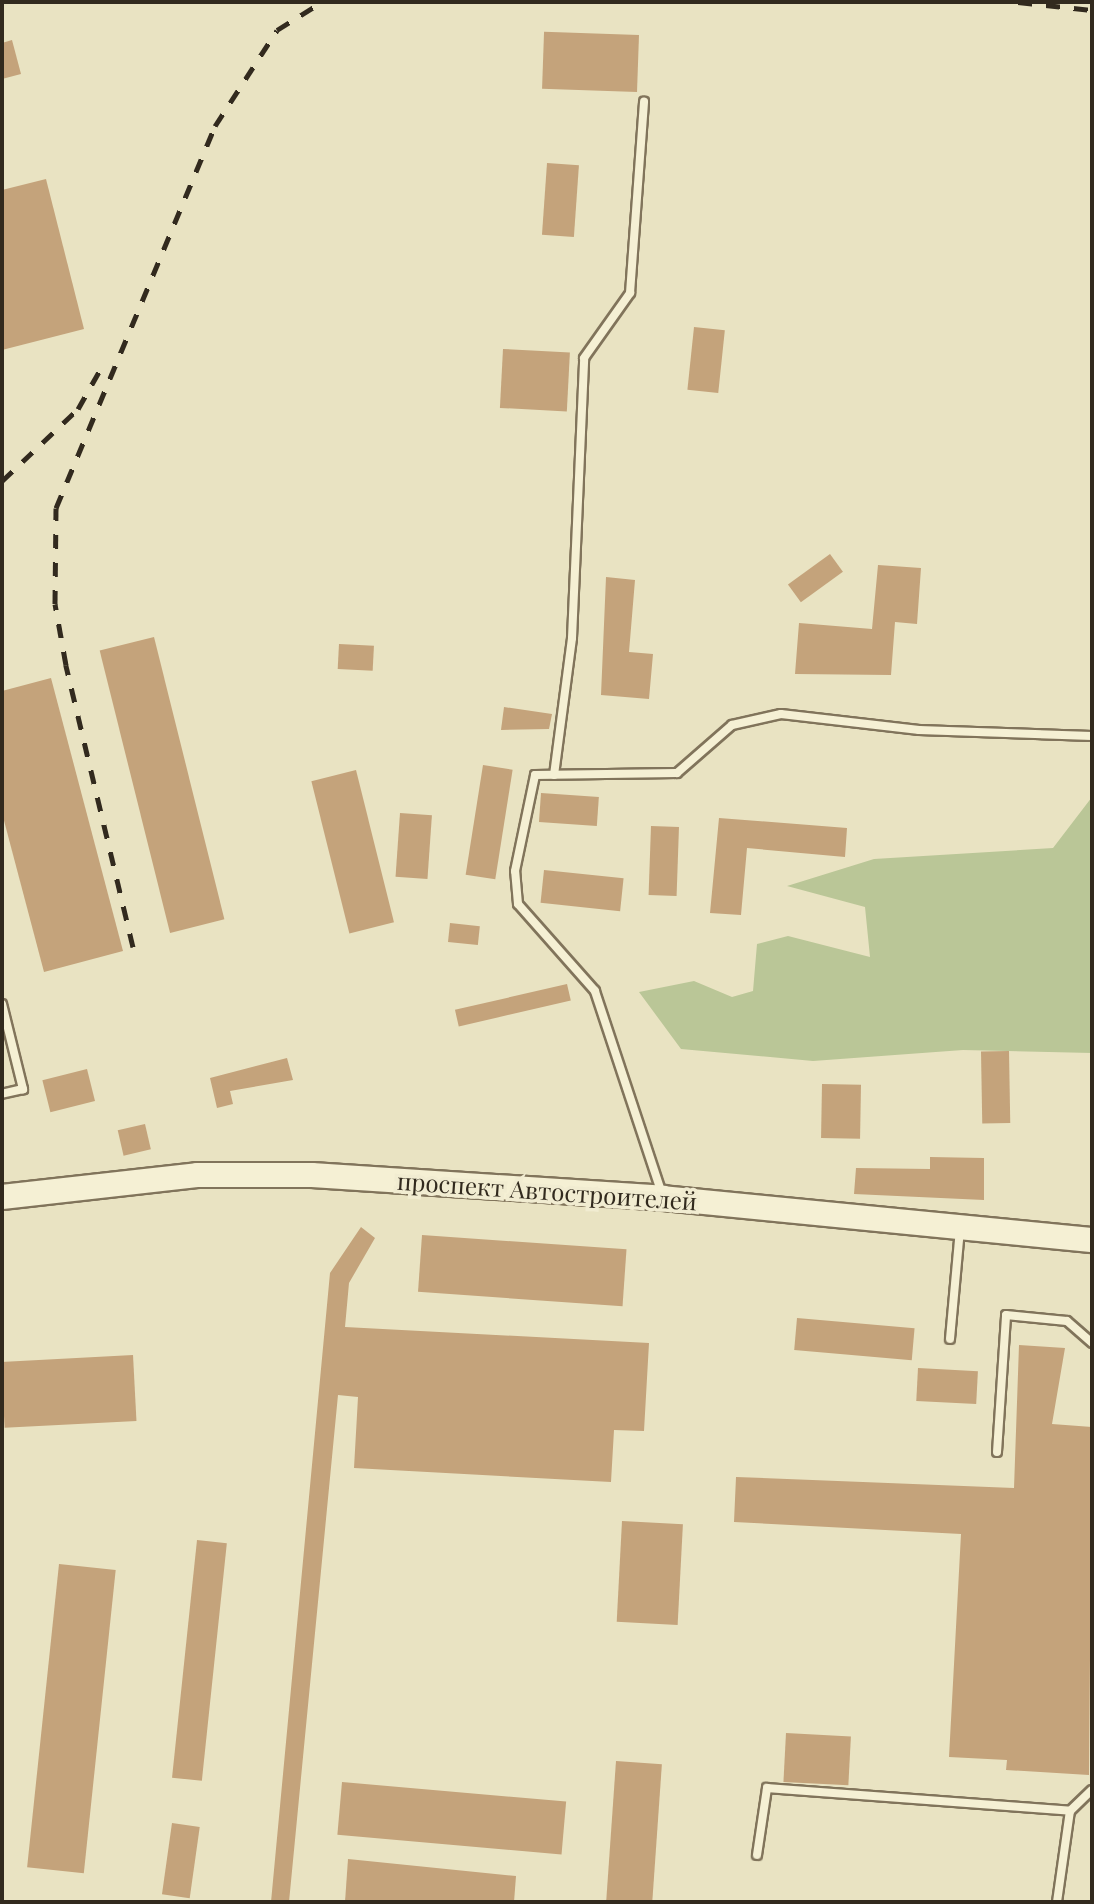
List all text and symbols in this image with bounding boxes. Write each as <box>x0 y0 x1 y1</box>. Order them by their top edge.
street label: проспект Автостроителей <box>396 1166 698 1216</box>

